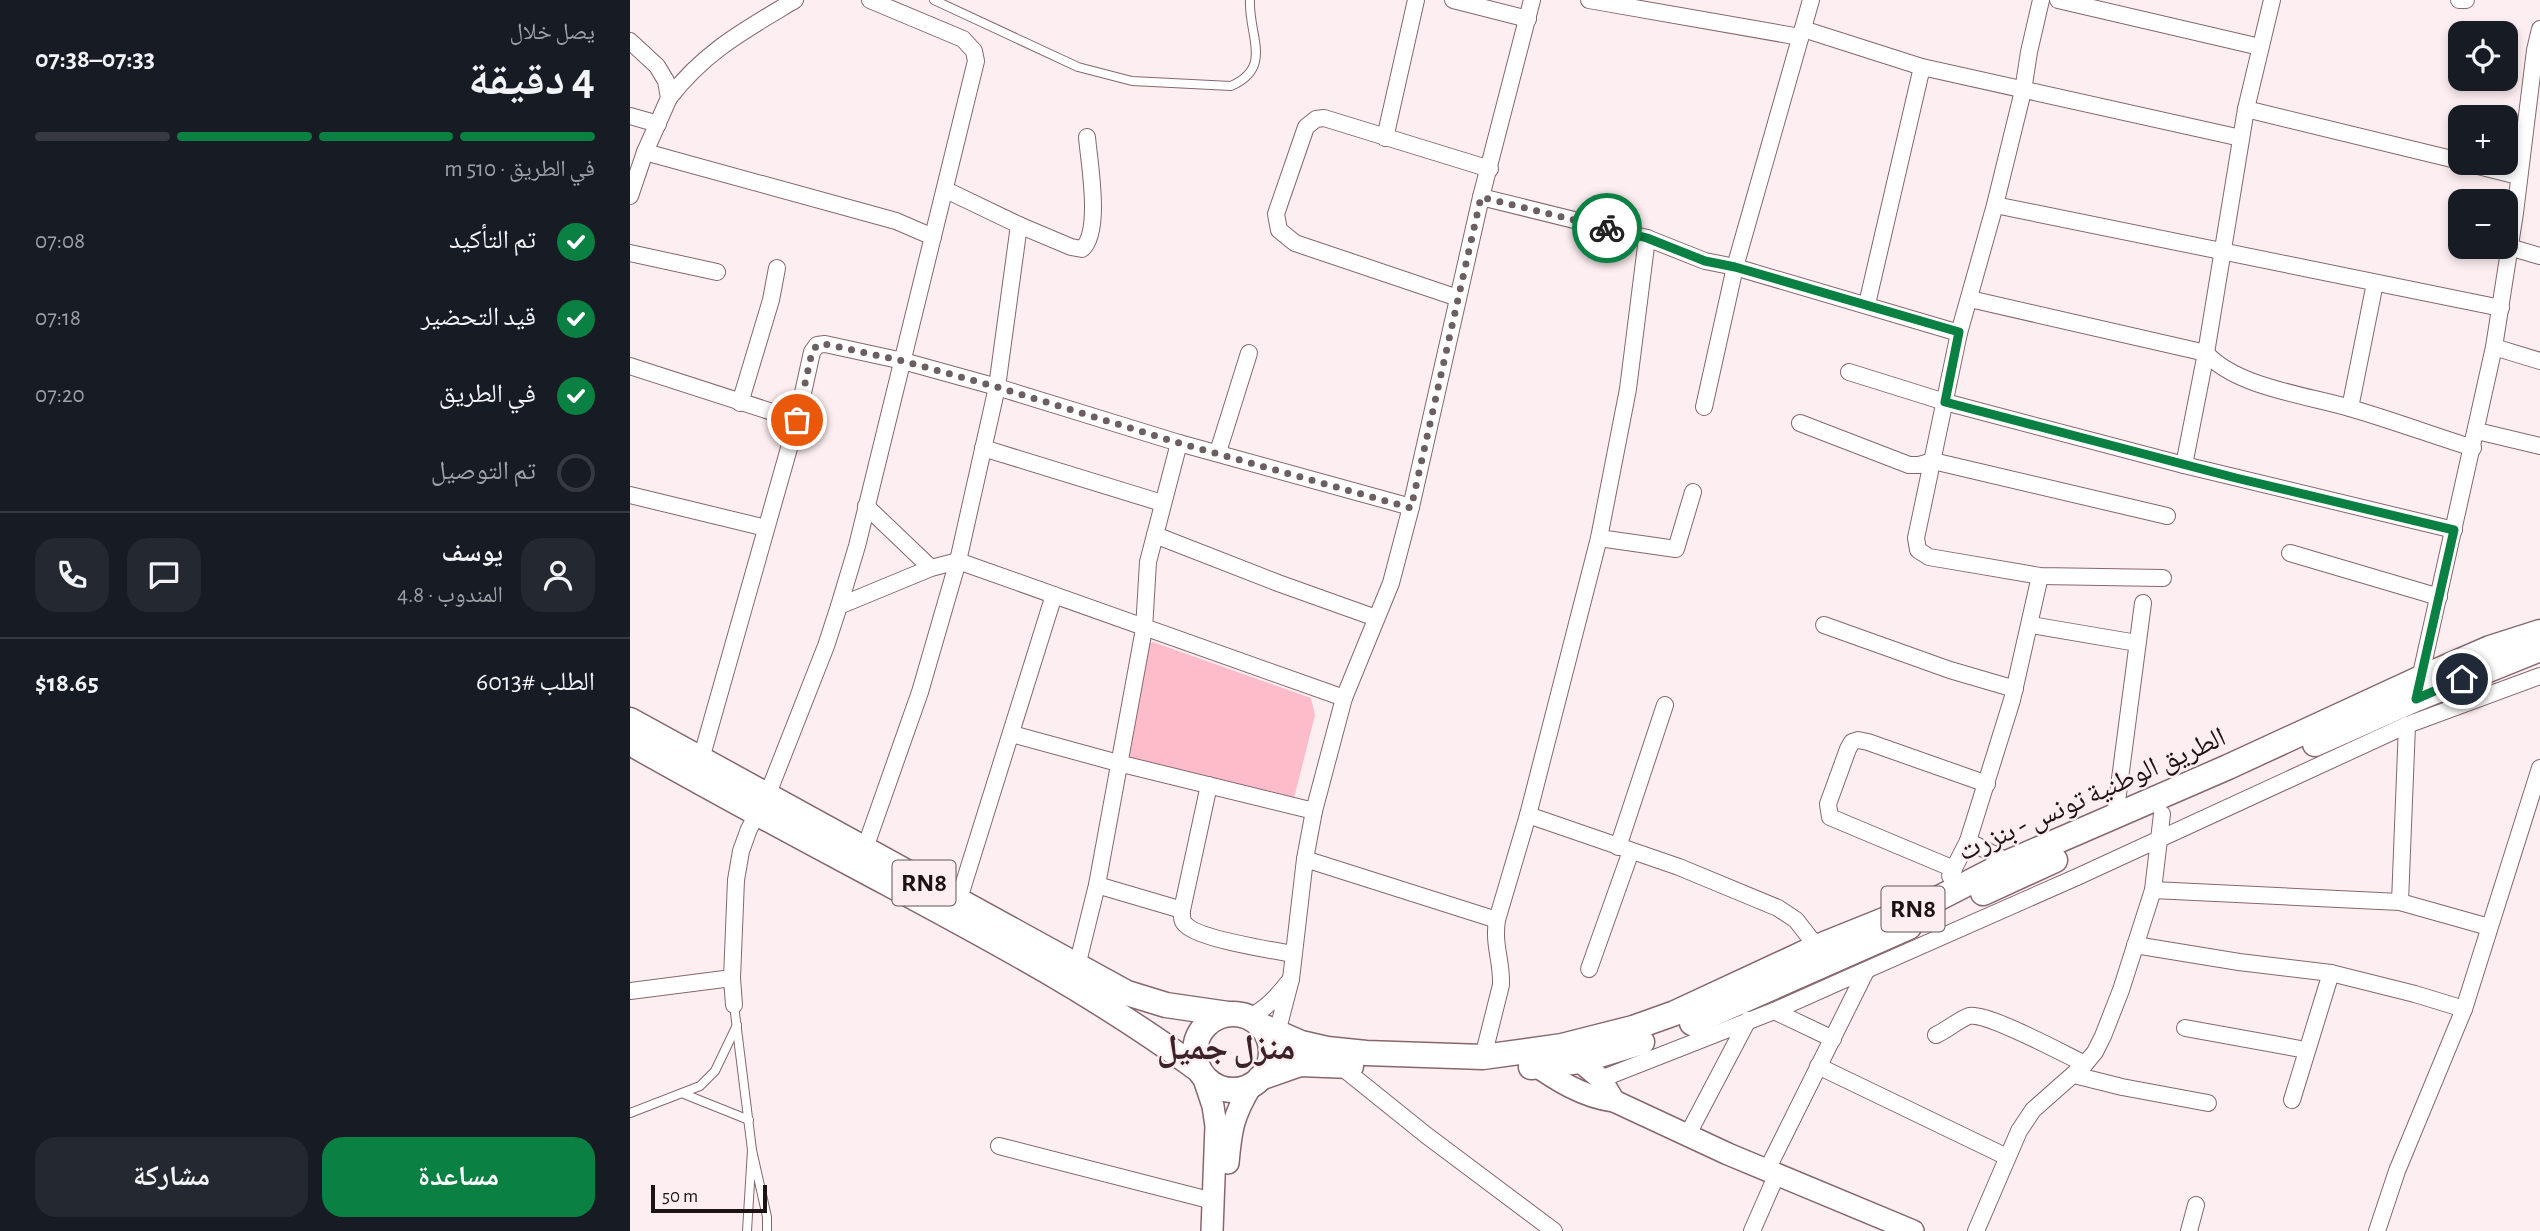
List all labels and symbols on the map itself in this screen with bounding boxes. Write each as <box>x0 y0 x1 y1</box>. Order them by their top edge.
courier <box>1572 193 1642 263</box>
pin <box>767 390 827 450</box>
pin <box>2432 649 2492 709</box>
street label: الطريق الوطنية تونس - بنزرت <box>1954 723 2231 869</box>
road number: RN8 <box>892 860 956 906</box>
road number: RN8 <box>1882 887 1944 932</box>
district label: منزل جميل <box>1157 1031 1295 1069</box>
scale bar <box>651 1182 766 1214</box>

